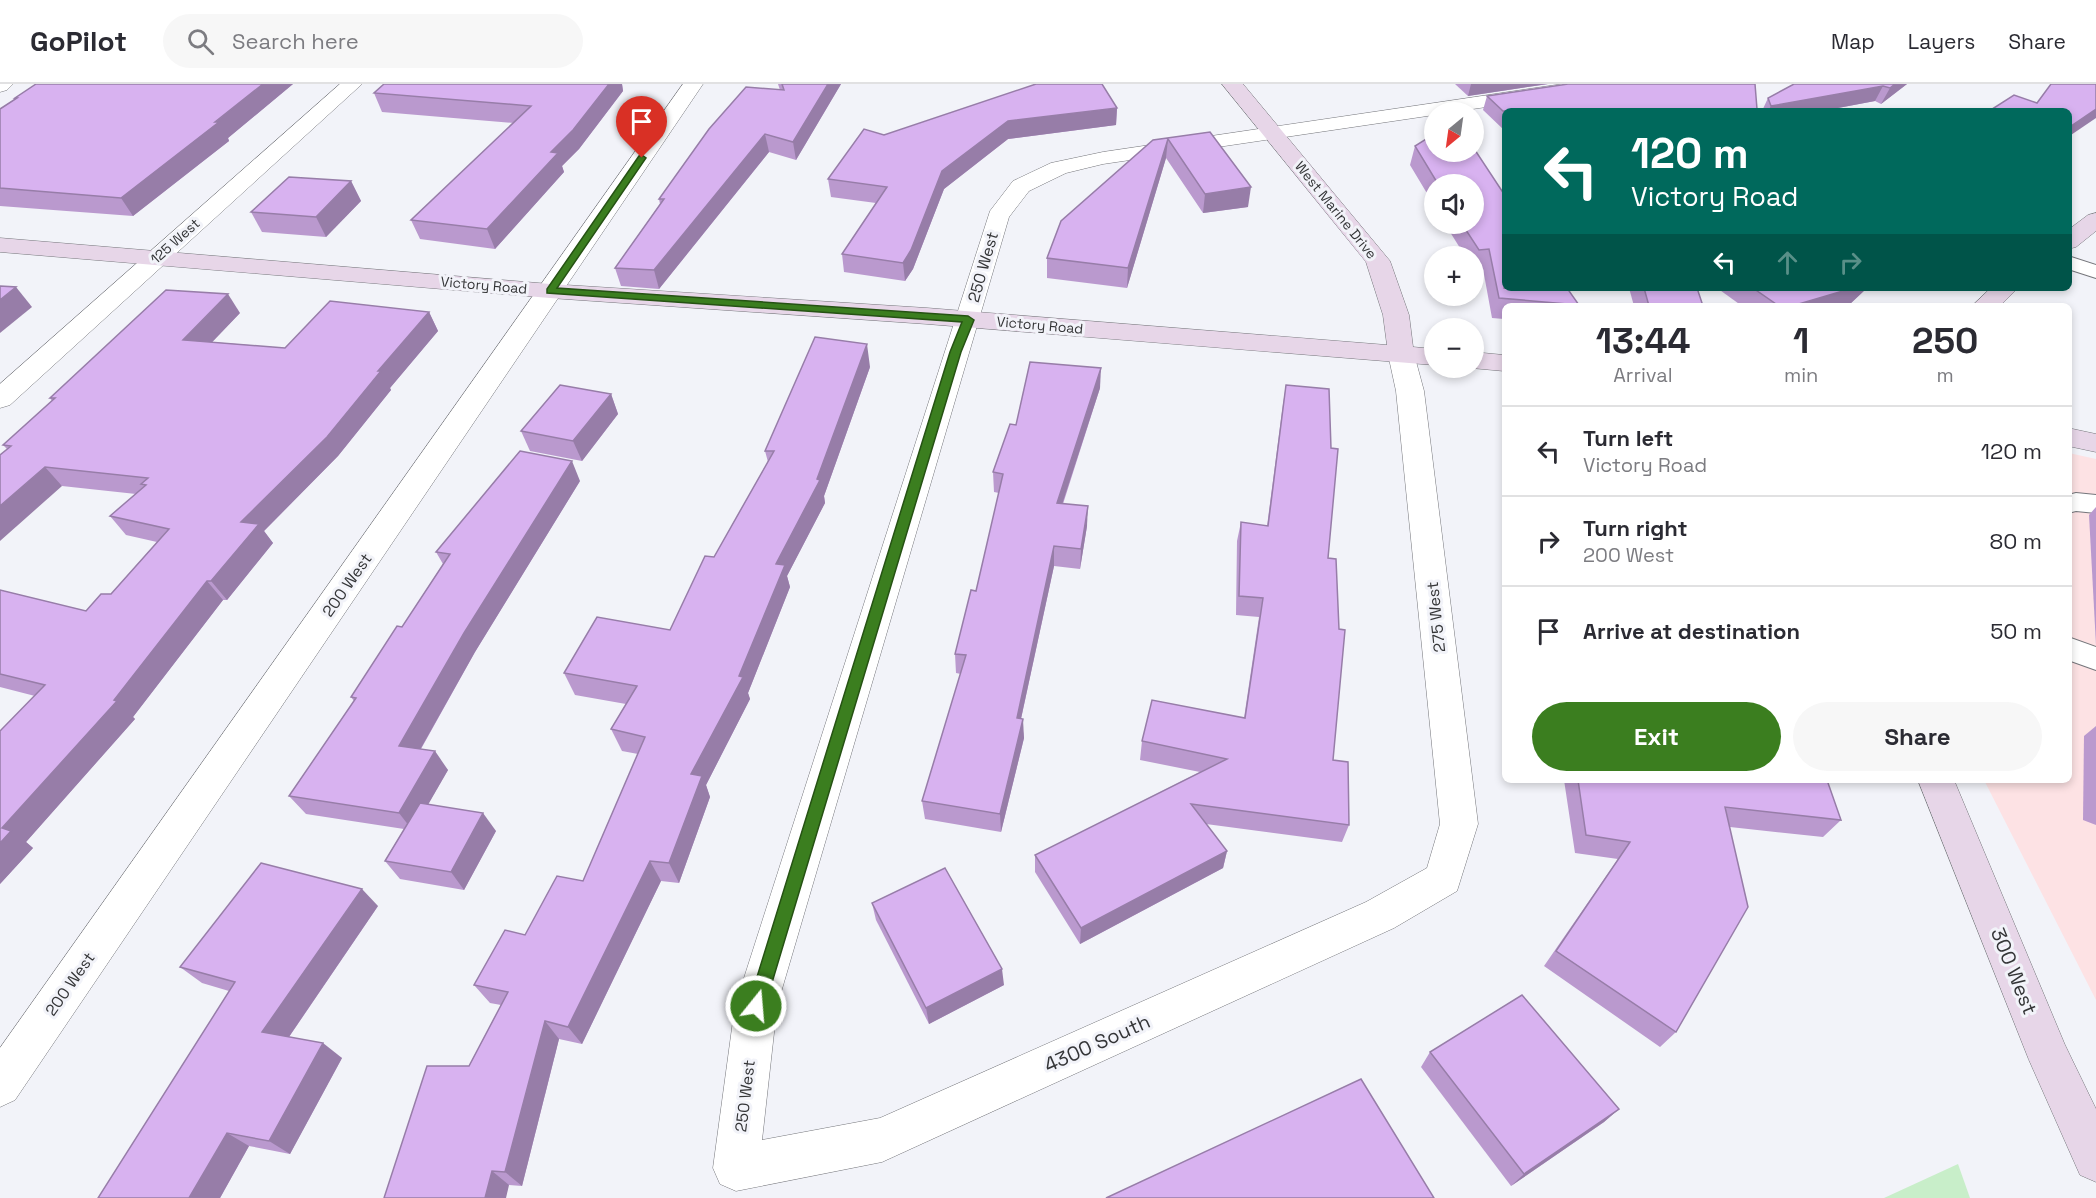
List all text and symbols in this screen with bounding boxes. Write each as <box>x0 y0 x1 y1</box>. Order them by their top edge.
search box <box>163 14 583 68</box>
text: GoPilot <box>30 23 127 59</box>
icon: search <box>184 25 217 58</box>
text: Search here <box>232 27 359 55</box>
text: Map <box>1831 28 1875 55</box>
text: Layers <box>1908 28 1975 55</box>
text: Share <box>2008 28 2066 55</box>
pin <box>616 96 667 158</box>
north arrow <box>1424 102 1484 162</box>
map controls <box>1424 102 1484 378</box>
icon: arrive <box>625 105 658 138</box>
text: 120 m <box>1631 127 1749 180</box>
icon: left <box>1532 132 1610 210</box>
street label: West Marine Drive <box>1291 158 1381 262</box>
button: sound <box>1424 174 1484 234</box>
text: Victory Road <box>1631 179 1798 214</box>
street label: 125 West <box>147 214 203 268</box>
street label: 250 West <box>963 229 1003 305</box>
button: + <box>1424 246 1484 306</box>
icon: left <box>1708 246 1741 279</box>
icon: ahead <box>1771 246 1804 279</box>
icon: right <box>1834 246 1867 279</box>
street label: Victory Road <box>440 272 528 298</box>
street label: Victory Road <box>996 312 1084 338</box>
button: − <box>1424 318 1484 378</box>
text: 13:44 <box>1596 318 1690 364</box>
text: 1 <box>1793 318 1809 364</box>
text: 250 <box>1912 318 1978 364</box>
text: Arrival <box>1613 362 1673 388</box>
text: min <box>1784 362 1818 388</box>
text: m <box>1937 362 1954 388</box>
text: Turn left <box>1583 424 1673 452</box>
icon: left <box>1532 435 1565 468</box>
text: 120 m <box>1981 437 2042 465</box>
text: Victory Road <box>1583 452 1707 478</box>
text: Turn right <box>1583 514 1688 542</box>
icon: right <box>1532 525 1565 558</box>
text: 80 m <box>1990 527 2042 555</box>
text: 200 West <box>1583 542 1674 568</box>
street label: 200 West <box>317 549 377 621</box>
street label: 275 West <box>1422 581 1450 653</box>
icon: arrive <box>1532 615 1565 648</box>
text: Arrive at destination <box>1583 617 1800 645</box>
text: 50 m <box>1990 617 2042 645</box>
button: Exit <box>1532 702 1781 771</box>
button: Share <box>1793 702 2042 771</box>
street label: 300 West <box>1985 924 2043 1018</box>
street label: 200 West <box>40 948 100 1020</box>
position arrow <box>724 974 788 1038</box>
street label: 4300 South <box>1040 1008 1154 1078</box>
street label: 250 West <box>730 1059 760 1133</box>

